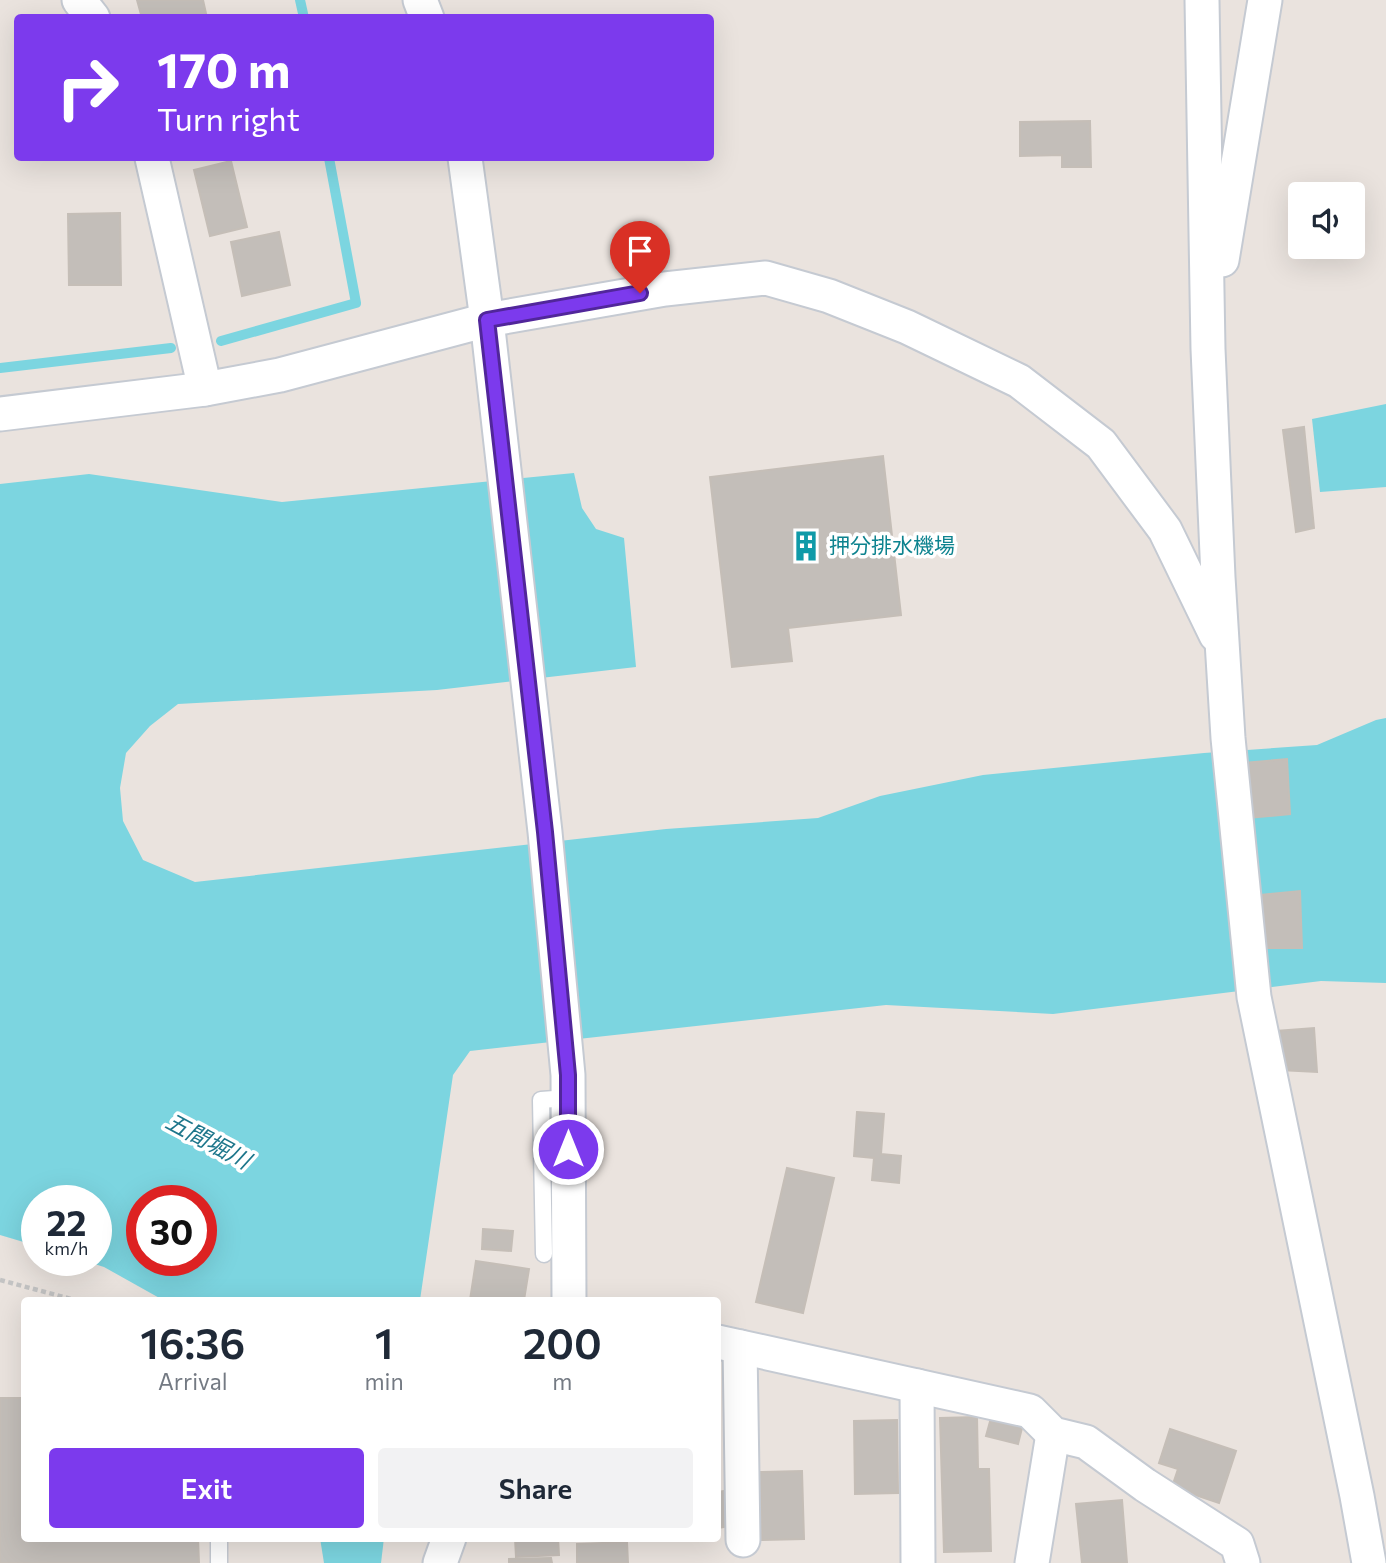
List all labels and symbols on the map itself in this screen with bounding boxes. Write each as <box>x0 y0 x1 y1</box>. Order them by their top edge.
pin <box>610 221 670 293</box>
building icon: 押分排水機場 <box>789 529 823 563</box>
place label: 押分排水機場 <box>829 532 955 557</box>
water label: 五間堀川 <box>161 1106 258 1175</box>
position arrow <box>531 1112 605 1186</box>
speed limit sign: 30 <box>126 1185 217 1276</box>

